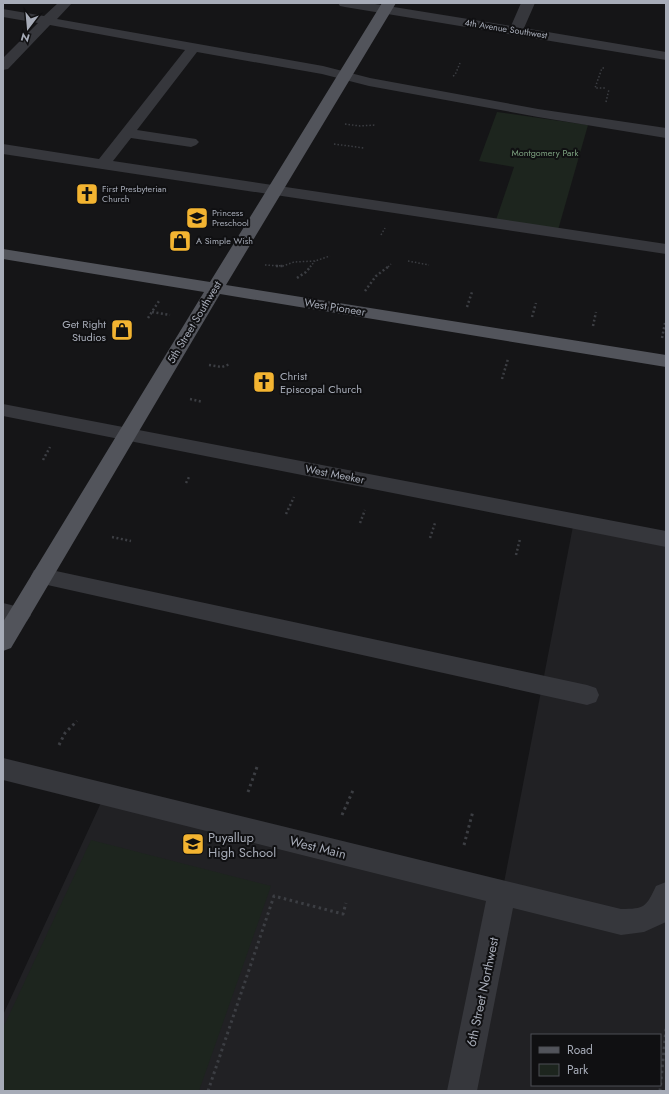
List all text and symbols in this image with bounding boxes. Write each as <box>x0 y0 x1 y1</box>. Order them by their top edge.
north arrow <box>8 8 48 48</box>
street label: 4th Avenue Southwest <box>464 16 549 42</box>
text: N <box>19 29 32 47</box>
park label: Montgomery Park <box>512 146 578 159</box>
church icon: First Presbyterian Church <box>74 181 100 207</box>
place label: First Presbyterian Church <box>102 182 167 205</box>
school or university icon: Princess Preschool <box>184 205 210 231</box>
place label: Princess Preschool <box>212 206 249 229</box>
shop icon: A Simple Wish <box>167 228 193 254</box>
place label: A Simple Wish <box>196 234 253 247</box>
street label: 5th Street Southwest <box>163 277 225 366</box>
street label: West Pioneer <box>303 294 367 320</box>
place label: Get Right Studios <box>62 316 107 345</box>
shop icon: Get Right Studios <box>109 317 135 343</box>
place label: Christ Episcopal Church <box>280 368 362 397</box>
church icon: Christ Episcopal Church <box>251 369 277 395</box>
street label: West Meeker <box>304 460 366 488</box>
place label: Puyallup High School <box>208 828 276 862</box>
school or university icon: Puyallup High School <box>180 831 206 857</box>
street label: West Main <box>288 831 348 864</box>
street label: 6th Street Northwest <box>462 935 504 1049</box>
legend <box>531 1034 661 1086</box>
text: Road <box>567 1041 593 1059</box>
text: Park <box>567 1061 589 1079</box>

